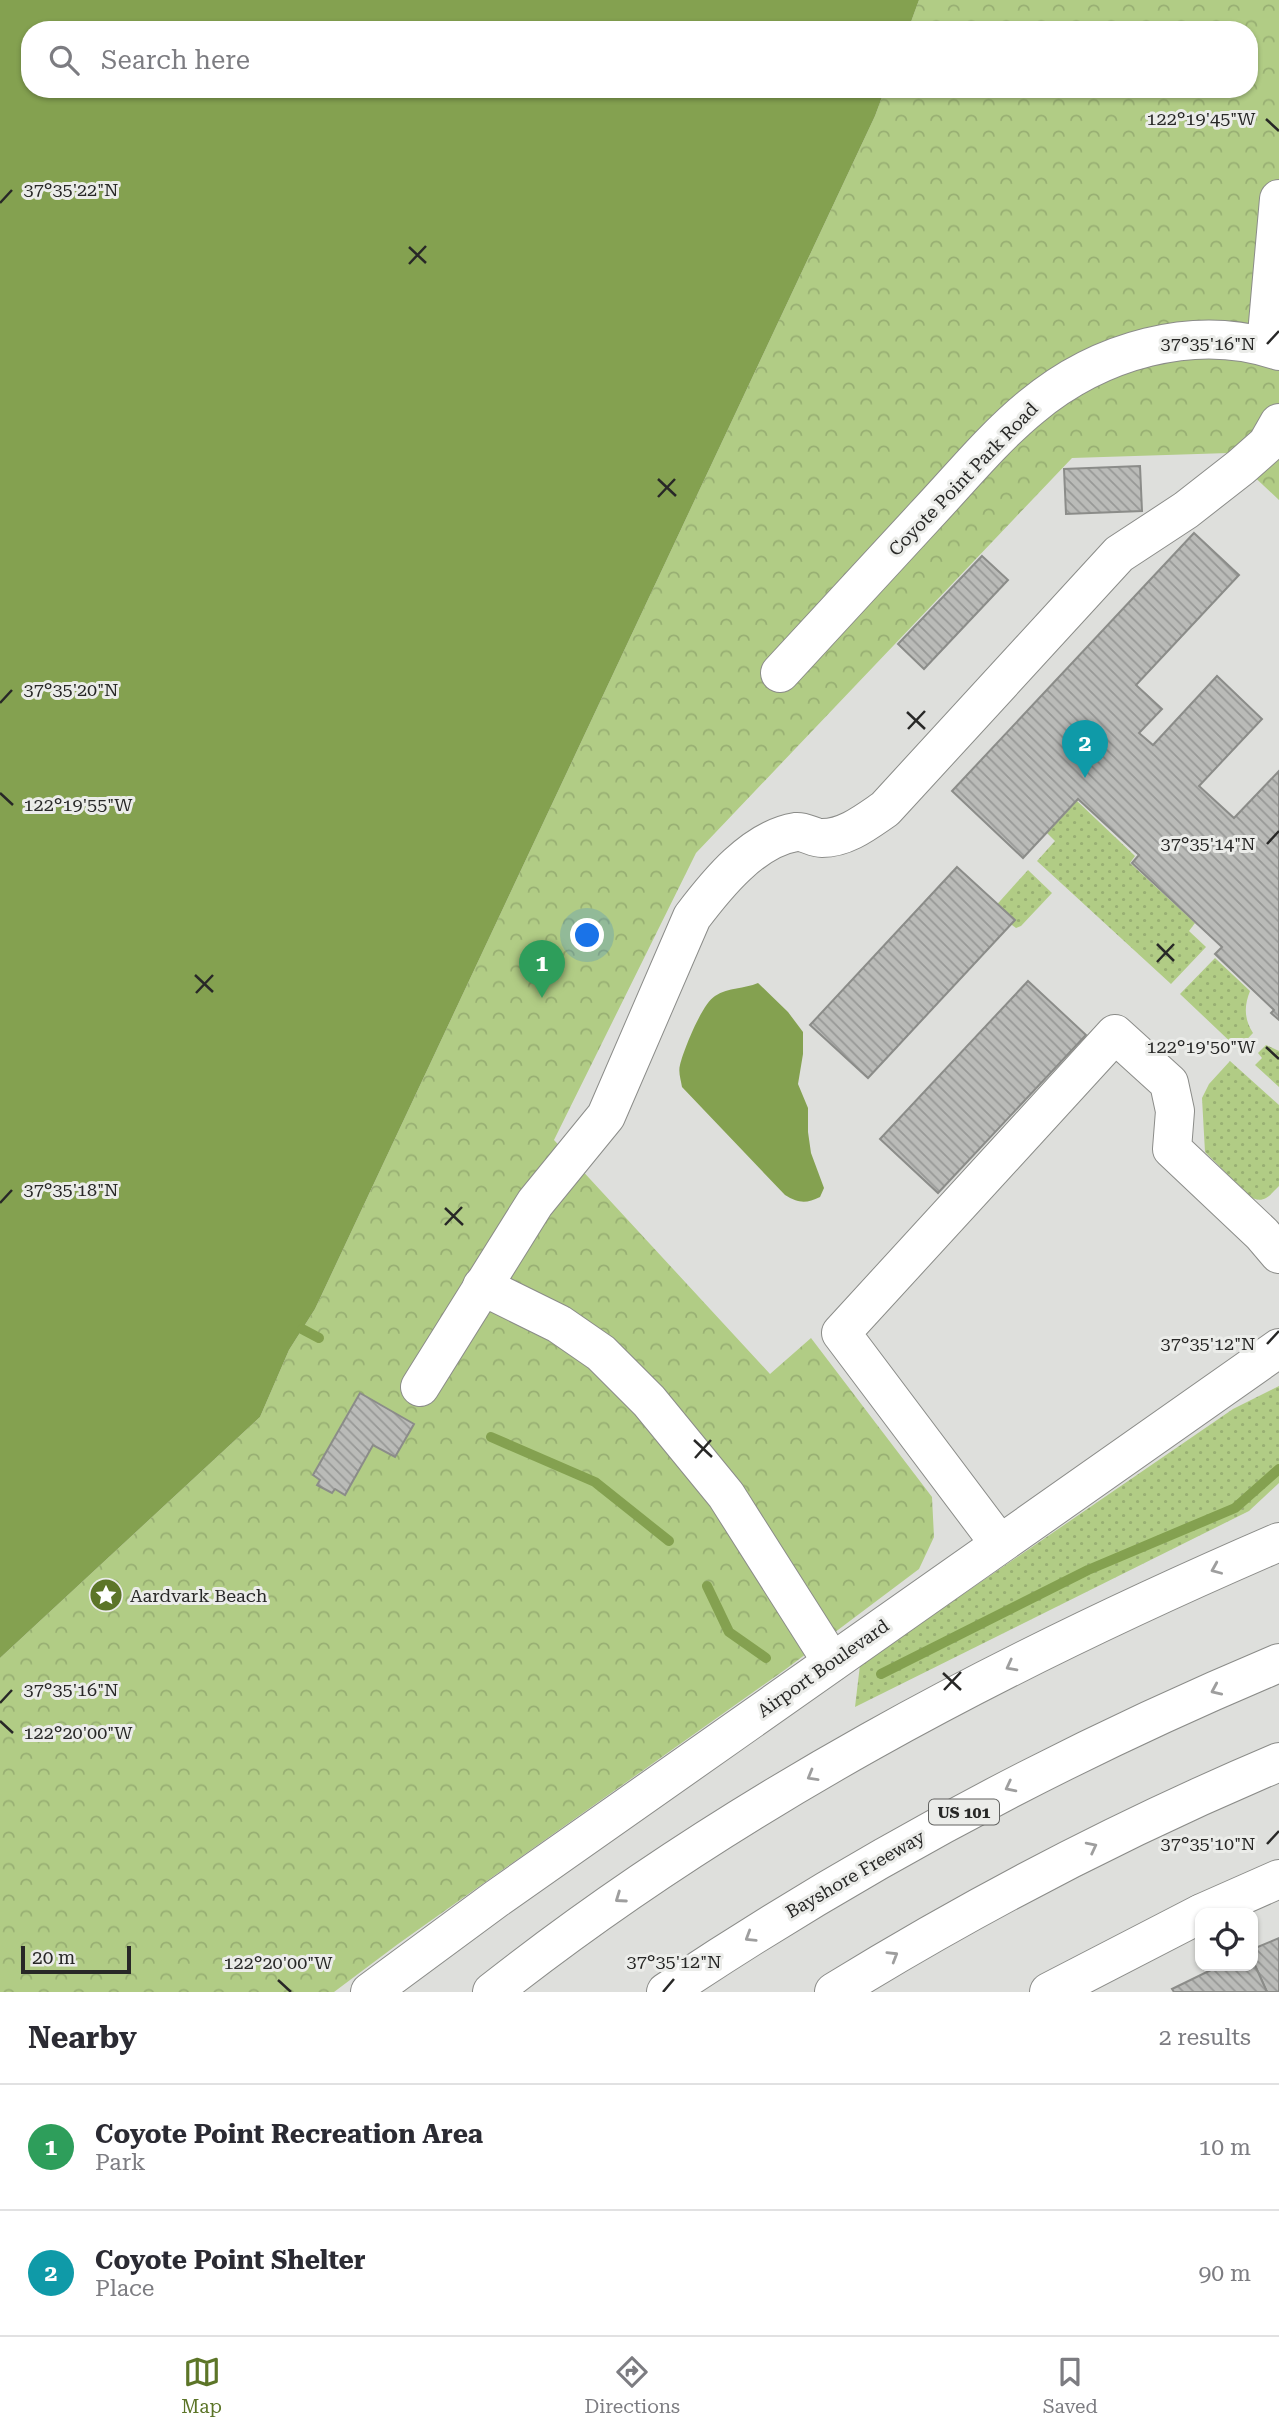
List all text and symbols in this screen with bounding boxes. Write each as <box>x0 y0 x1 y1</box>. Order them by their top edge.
search box <box>21 21 1258 98</box>
icon: search <box>45 41 83 79</box>
text: Search here <box>101 45 250 75</box>
text: 122°19'45"W <box>1147 108 1256 129</box>
text: 37°35'22"N <box>24 179 118 200</box>
text: 37°35'16"N <box>1161 333 1255 354</box>
street label: Coyote Point Park Road <box>884 398 1042 560</box>
text: 37°35'20"N <box>24 679 118 700</box>
pin: 2 <box>1062 720 1108 778</box>
text: 122°19'55"W <box>24 794 133 815</box>
text: 37°35'14"N <box>1161 833 1255 854</box>
your location <box>570 918 604 952</box>
pin: 1 <box>519 940 565 998</box>
text: 122°19'50"W <box>1147 1036 1256 1057</box>
text: 37°35'18"N <box>24 1179 118 1200</box>
text: 37°35'12"N <box>1161 1333 1255 1354</box>
one-way arrow <box>1211 1561 1224 1575</box>
place icon: Aardvark Beach <box>87 1576 125 1614</box>
place label: Aardvark Beach <box>130 1585 268 1606</box>
street label: Airport Boulevard <box>753 1614 893 1721</box>
one-way arrow <box>1006 1658 1018 1671</box>
text: 37°35'16"N <box>24 1679 118 1700</box>
one-way arrow <box>1211 1682 1223 1696</box>
text: 122°20'00"W <box>24 1722 133 1743</box>
one-way arrow <box>806 1768 819 1781</box>
one-way arrow <box>1005 1779 1018 1792</box>
road number: US 101 <box>929 1800 999 1824</box>
street label: Bayshore Freeway <box>782 1826 928 1922</box>
text: 37°35'10"N <box>1161 1833 1255 1854</box>
one-way arrow <box>1085 1842 1097 1856</box>
one-way arrow <box>615 1890 628 1902</box>
map controls <box>1195 1908 1258 1971</box>
button: locate <box>1195 1908 1258 1971</box>
one-way arrow <box>744 1929 757 1942</box>
scale bar <box>21 1943 131 1975</box>
text: 20 m <box>32 1946 75 1969</box>
text: 37°35'12"N <box>627 1951 721 1972</box>
text: 122°20'00"W <box>224 1952 333 1973</box>
one-way arrow <box>885 1952 898 1965</box>
text: Nearby <box>28 2020 137 2055</box>
text: 2 results <box>1159 2024 1251 2051</box>
text: Coyote Point Recreation Area <box>95 2119 483 2149</box>
text: 1 <box>45 2134 57 2161</box>
text: 10 m <box>1198 2134 1251 2161</box>
text: Park <box>95 2149 146 2176</box>
text: Coyote Point Shelter <box>95 2245 366 2275</box>
text: 2 <box>45 2260 57 2287</box>
text: 90 m <box>1198 2260 1251 2287</box>
text: Place <box>95 2275 154 2302</box>
tab: Map <box>181 2353 222 2418</box>
tab: Directions <box>584 2353 680 2418</box>
tab: Saved <box>1043 2353 1098 2418</box>

